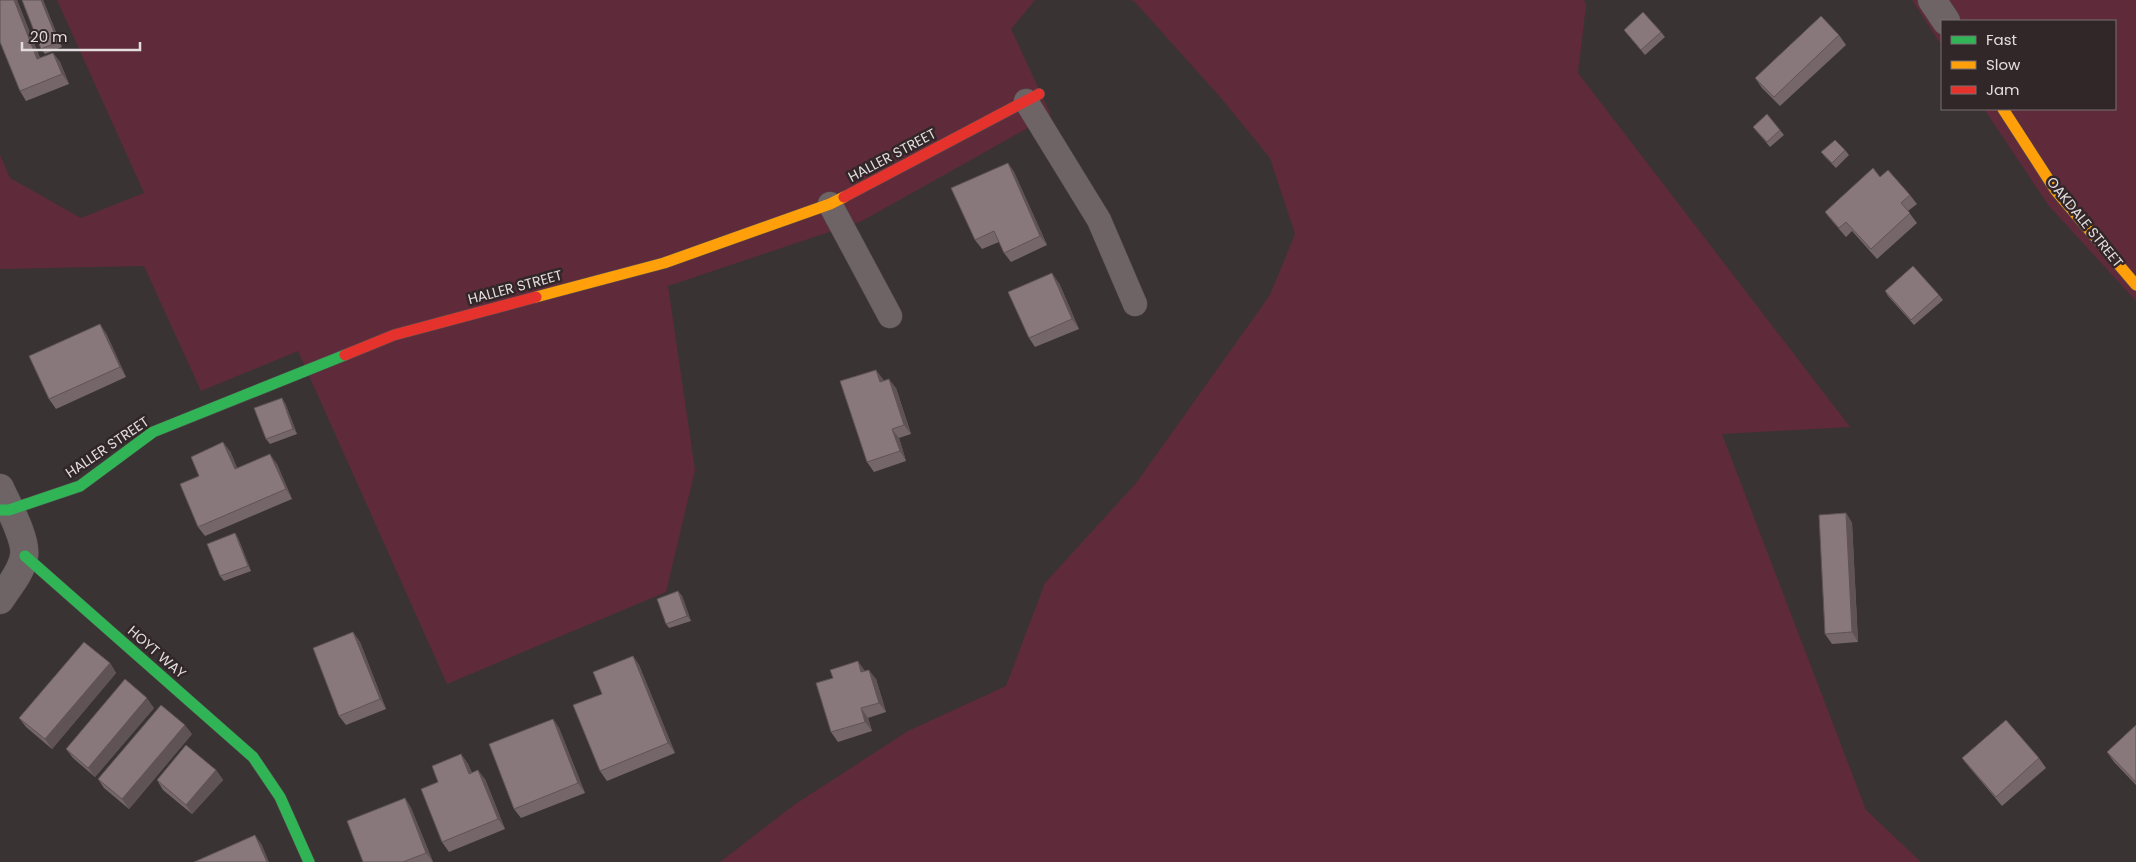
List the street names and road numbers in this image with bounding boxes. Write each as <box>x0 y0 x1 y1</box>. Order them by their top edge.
street label: HALLER STREET <box>845 123 940 187</box>
street label: OAKDALE STREET <box>2042 172 2128 272</box>
street label: HALLER STREET <box>466 265 565 309</box>
street label: HALLER STREET <box>61 411 153 482</box>
street label: HOYT WAY <box>123 621 191 683</box>

